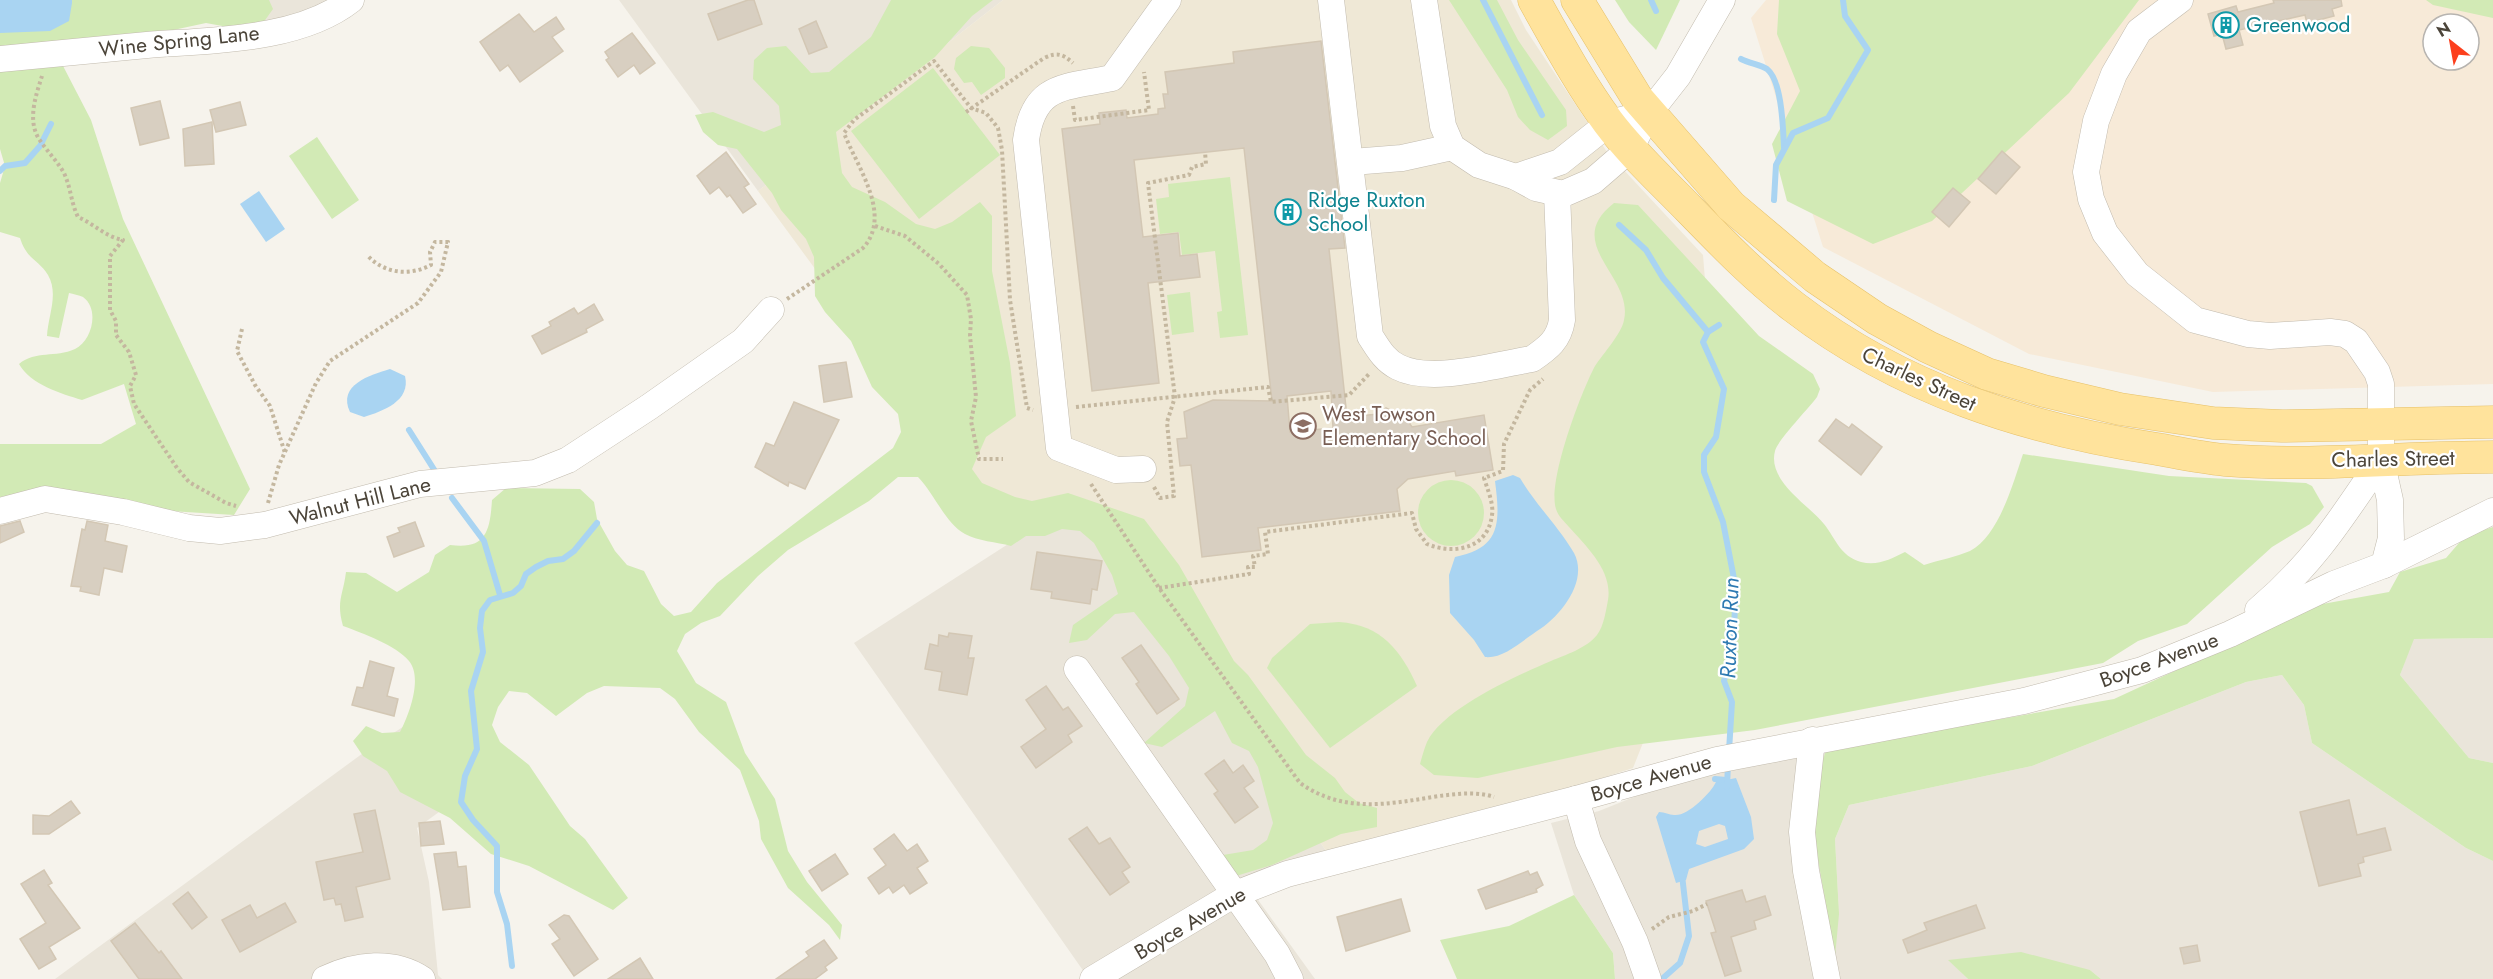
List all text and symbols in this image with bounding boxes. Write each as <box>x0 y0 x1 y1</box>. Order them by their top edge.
building icon: Greenwood <box>2211 10 2241 40</box>
place label: Greenwood <box>2246 10 2351 40</box>
north arrow <box>2421 12 2481 72</box>
text: N <box>2432 16 2455 43</box>
street label: Wine Spring Lane <box>97 18 261 64</box>
place label: Ridge Ruxton School <box>1308 185 1425 239</box>
building icon: Ridge Ruxton School <box>1273 197 1303 227</box>
street label: Charles Street <box>1857 339 1981 419</box>
place label: West Towson Elementary School <box>1322 399 1486 453</box>
school or university icon: West Towson Elementary School <box>1288 411 1318 441</box>
street label: Charles Street <box>2331 443 2455 475</box>
street label: Walnut Hill Lane <box>286 469 434 533</box>
water label: Ruxton Run <box>1711 577 1747 679</box>
street label: Boyce Avenue <box>2095 625 2223 695</box>
street label: Boyce Avenue <box>1587 746 1715 810</box>
street label: Boyce Avenue <box>1129 879 1252 967</box>

